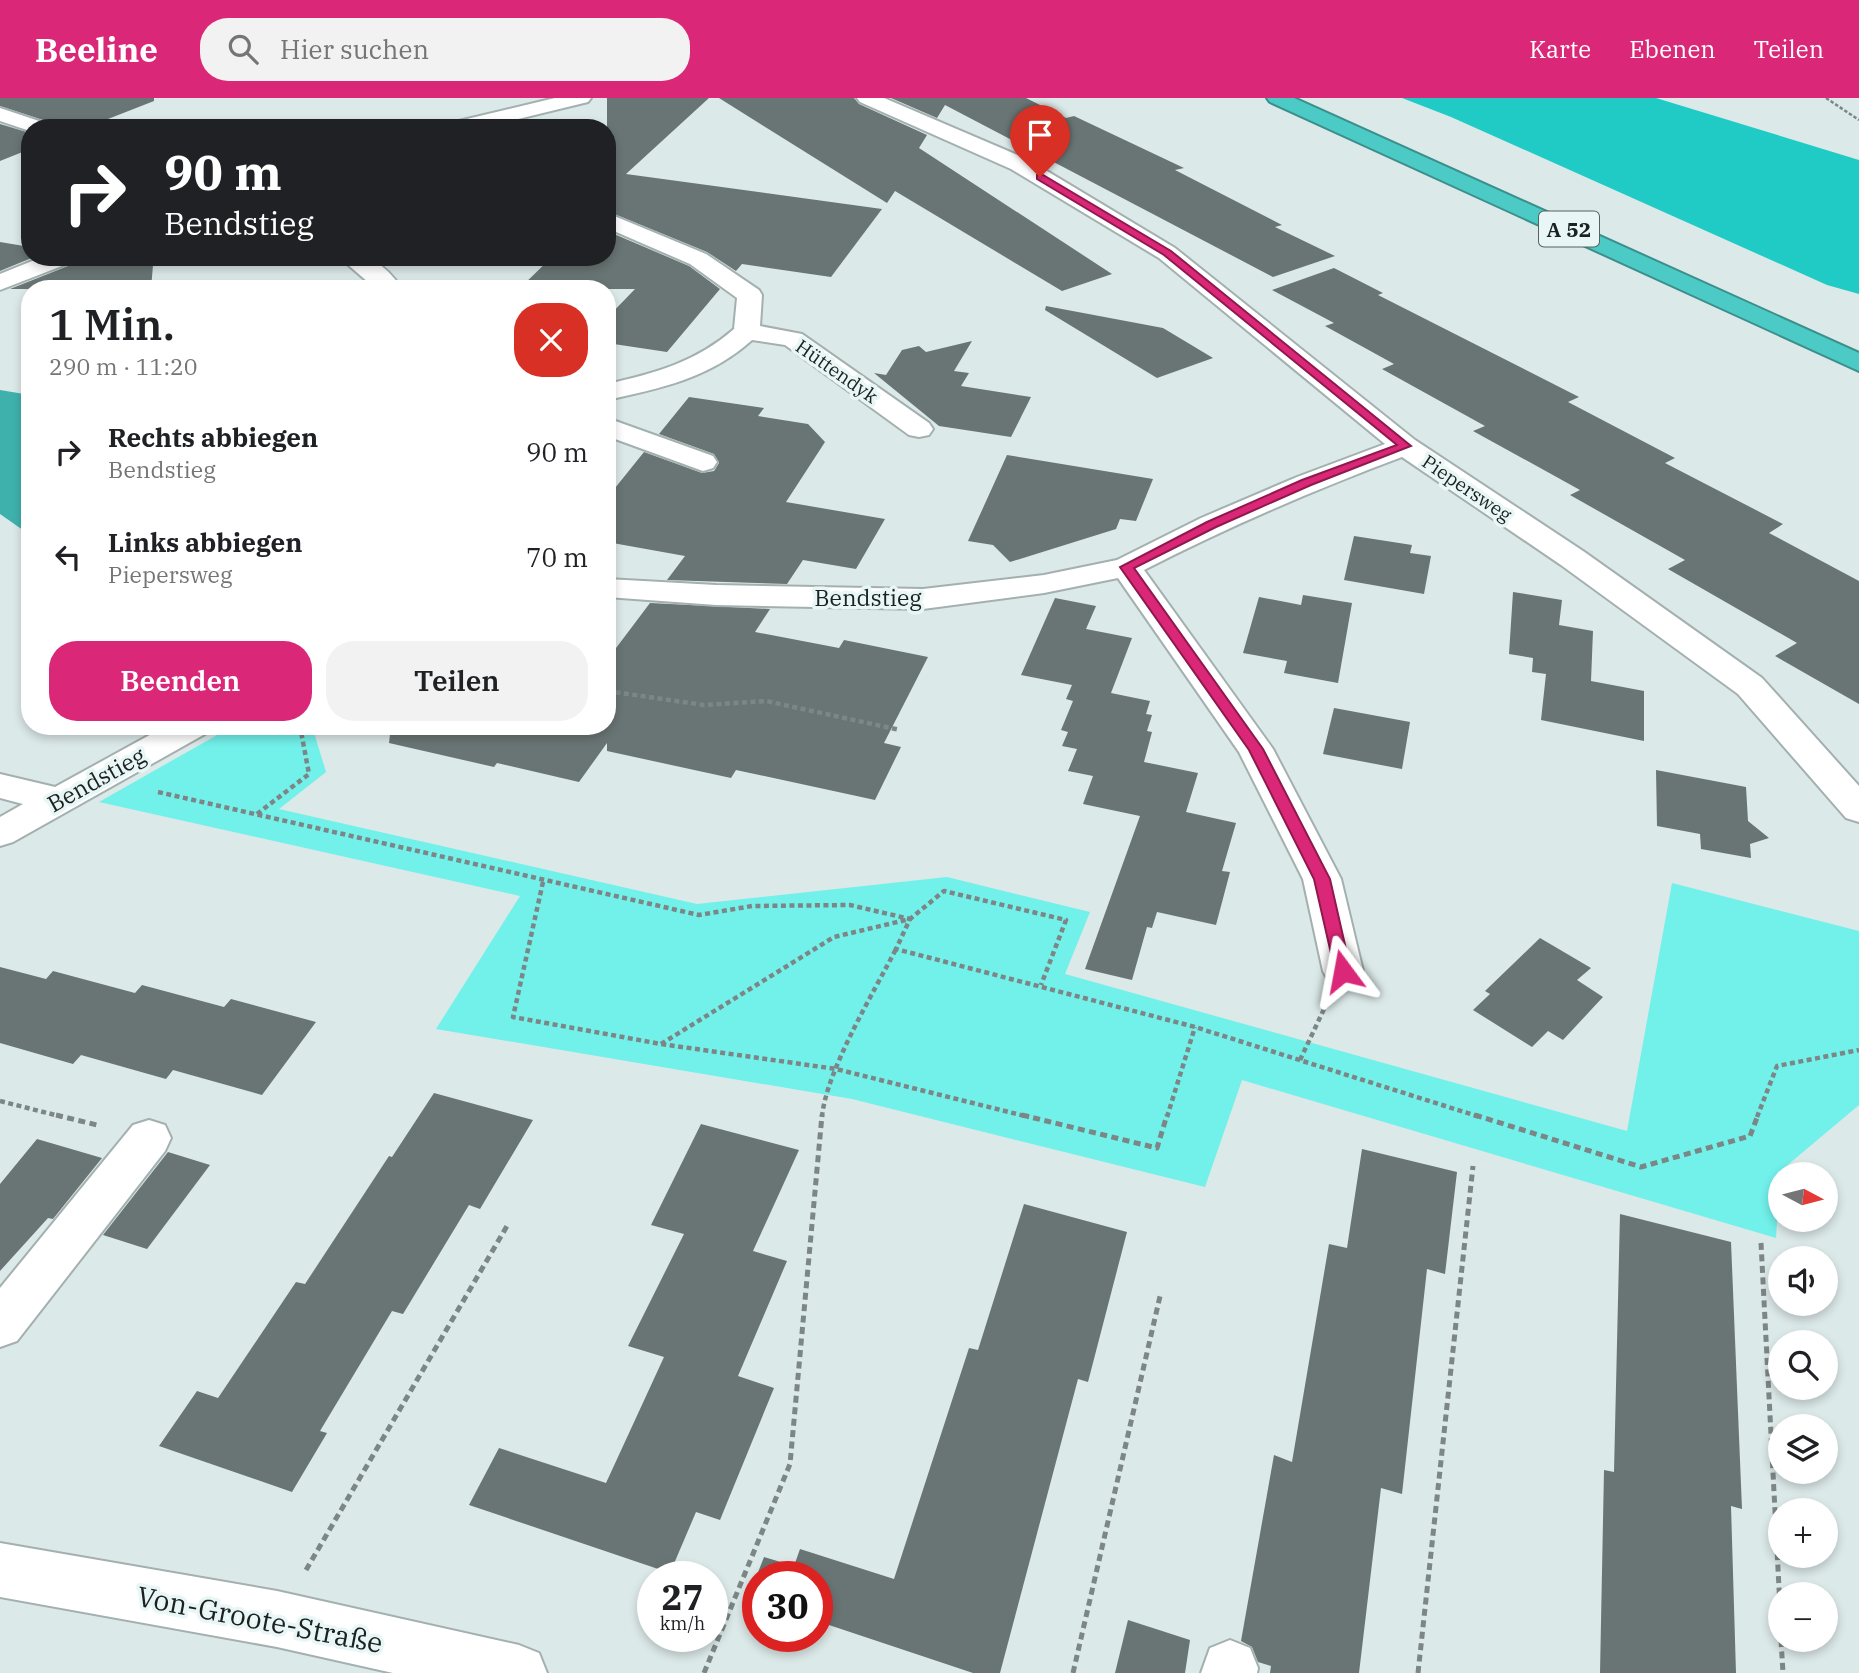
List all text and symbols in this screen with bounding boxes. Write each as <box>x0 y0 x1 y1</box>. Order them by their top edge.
search box <box>200 18 690 81</box>
text: Beeline <box>35 28 158 71</box>
icon: search <box>224 30 262 68</box>
text: Hier suchen <box>280 32 429 66</box>
text: Karte <box>1529 33 1591 65</box>
text: Ebenen <box>1629 33 1716 65</box>
text: Teilen <box>1754 33 1824 65</box>
pin <box>1010 105 1070 177</box>
icon: arrive <box>1021 116 1059 154</box>
text: 90 m <box>164 140 282 203</box>
icon: right <box>49 147 140 238</box>
text: Bendstieg <box>164 202 314 244</box>
road number: A 52 <box>1539 212 1599 246</box>
text: 1 Min. <box>49 297 175 352</box>
button: close <box>514 303 588 377</box>
street label: Hüttendyk <box>791 334 883 408</box>
text: 290 m · 11:20 <box>49 351 198 381</box>
text: Rechts abbiegen <box>108 420 318 454</box>
icon: right <box>49 433 87 471</box>
text: 90 m <box>526 435 588 469</box>
street label: Piepersweg <box>1418 449 1517 527</box>
text: Bendstieg <box>108 454 216 484</box>
text: Links abbiegen <box>108 525 303 559</box>
icon: left <box>49 538 87 576</box>
text: 70 m <box>526 540 588 574</box>
text: Piepersweg <box>108 559 232 589</box>
street label: Bendstieg <box>814 582 922 612</box>
button: Beenden <box>49 641 312 721</box>
button: Teilen <box>326 641 588 721</box>
street label: Bendstieg <box>42 740 151 818</box>
position arrow <box>1306 934 1380 1008</box>
north arrow <box>1768 1162 1838 1232</box>
map controls <box>1768 1162 1838 1652</box>
button: sound <box>1768 1246 1838 1316</box>
button: search <box>1768 1330 1838 1400</box>
button: layers <box>1768 1414 1838 1484</box>
button: + <box>1768 1498 1838 1568</box>
speed limit sign: 30 <box>742 1561 833 1652</box>
text: 27 <box>661 1574 704 1620</box>
street label: Von-Groote-Straße <box>134 1577 386 1661</box>
button: − <box>1768 1582 1838 1652</box>
text: km/h <box>660 1612 705 1635</box>

